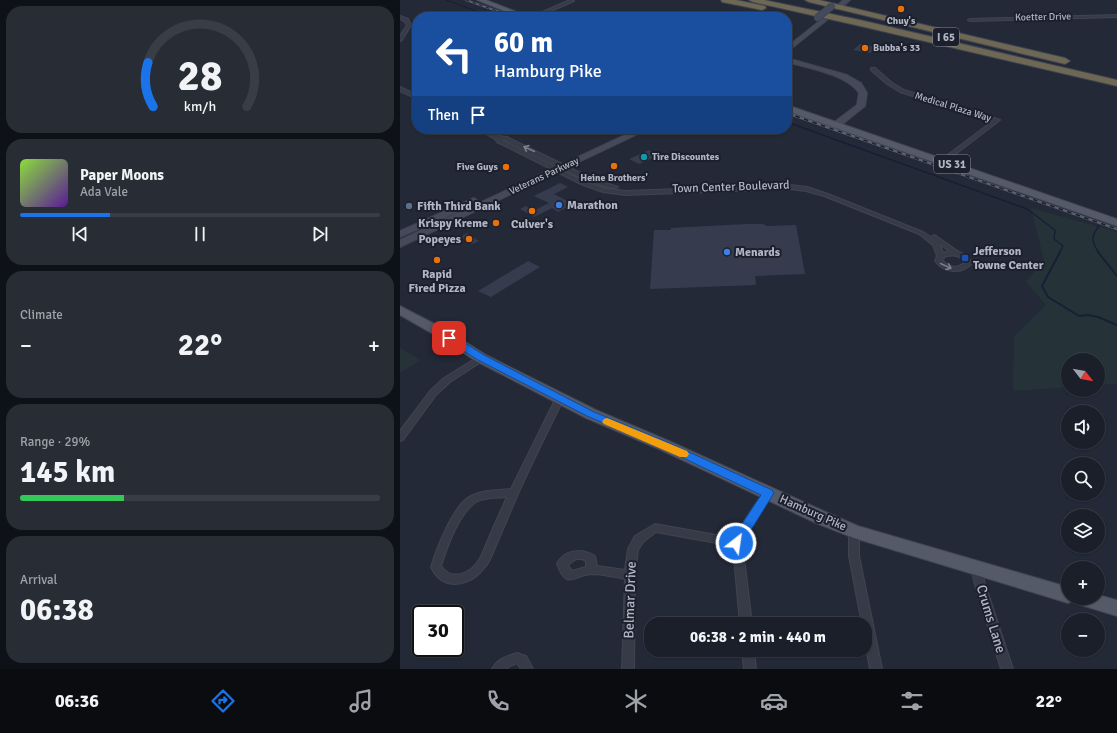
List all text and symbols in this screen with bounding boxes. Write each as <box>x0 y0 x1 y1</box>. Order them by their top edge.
marker: Chuy's <box>896 4 906 14</box>
street label: Koetter Drive <box>1015 11 1071 23</box>
place label: Chuy's <box>887 15 916 27</box>
text: 60 m <box>494 26 553 60</box>
icon: left <box>428 28 480 80</box>
road number: I 65 <box>933 28 959 46</box>
place label: Bubba's 33 <box>873 42 920 54</box>
marker: Bubba's 33 <box>860 43 870 53</box>
text: 28 <box>178 51 222 102</box>
text: Hamburg Pike <box>494 60 602 82</box>
street label: Medical Plaza Way <box>913 90 993 124</box>
text: km/h <box>184 98 216 115</box>
icon: arrive <box>467 104 489 126</box>
text: Then <box>428 106 459 124</box>
one-way arrow <box>523 145 535 152</box>
place label: Tire Discountes <box>652 151 720 163</box>
marker: Tire Discountes <box>639 152 649 162</box>
street label: Veterans Parkway <box>507 155 581 197</box>
road number: US 31 <box>934 155 970 173</box>
place label: Five Guys <box>456 161 499 173</box>
marker: Heine Brothers' <box>609 161 619 171</box>
marker: Five Guys <box>501 162 511 172</box>
text: Paper Moons <box>80 166 164 184</box>
place label: Heine Brothers' <box>580 172 648 184</box>
street label: Town Center Boulevard <box>672 177 790 197</box>
text: Ada Vale <box>80 184 128 200</box>
place label: Marathon <box>567 198 618 213</box>
place label: Fifth Third Bank <box>417 199 501 214</box>
marker: Marathon <box>554 200 564 210</box>
marker: Fifth Third Bank <box>404 201 414 211</box>
marker: Culver's <box>527 206 537 216</box>
place label: Krispy Kreme <box>418 216 488 231</box>
place label: Culver's <box>511 217 554 232</box>
marker: Krispy Kreme <box>491 218 501 228</box>
icon: previous <box>69 223 91 245</box>
icon: pause <box>189 223 211 245</box>
icon: next <box>309 223 331 245</box>
place label: Popeyes <box>419 232 462 247</box>
marker: Popeyes <box>464 234 474 244</box>
place label: Jefferson Towne Center <box>973 244 1044 273</box>
place label: Menards <box>735 245 781 260</box>
marker: Menards <box>722 247 732 257</box>
marker: Jefferson Towne Center <box>960 253 970 263</box>
marker: Rapid Fired Pizza <box>432 255 442 265</box>
one-way arrow <box>940 263 952 270</box>
place label: Rapid Fired Pizza <box>408 267 466 296</box>
text: Climate <box>20 307 63 323</box>
pin <box>432 321 466 355</box>
text: 22° <box>178 327 222 364</box>
icon: arrive <box>438 327 460 349</box>
text: − <box>20 332 32 359</box>
text: + <box>368 332 380 359</box>
north arrow <box>1061 353 1105 397</box>
map controls <box>1061 353 1105 657</box>
button: sound <box>1061 405 1105 449</box>
text: Range · 29% <box>20 434 90 450</box>
text: 145 km <box>20 454 115 491</box>
button: search <box>1061 457 1105 501</box>
street label: Hamburg Pike <box>777 492 849 534</box>
button: layers <box>1061 509 1105 553</box>
position arrow <box>715 522 757 564</box>
street label: Belmar Drive <box>620 561 640 639</box>
button: + <box>1061 561 1105 605</box>
text: Arrival <box>20 572 57 588</box>
street label: Crums Lane <box>973 583 1009 655</box>
text: 06:38 <box>20 592 94 629</box>
speed limit sign: 30 <box>412 605 464 657</box>
button: − <box>1061 613 1105 657</box>
text: 06:38 · 2 min · 440 m <box>690 628 826 646</box>
icon: directions <box>209 687 237 715</box>
icon: music <box>347 687 375 715</box>
icon: phone <box>484 687 512 715</box>
icon: climate <box>622 687 650 715</box>
icon: car <box>760 687 788 715</box>
icon: filters <box>898 687 926 715</box>
text: 06:36 <box>55 690 99 712</box>
text: 22° <box>1035 690 1062 712</box>

